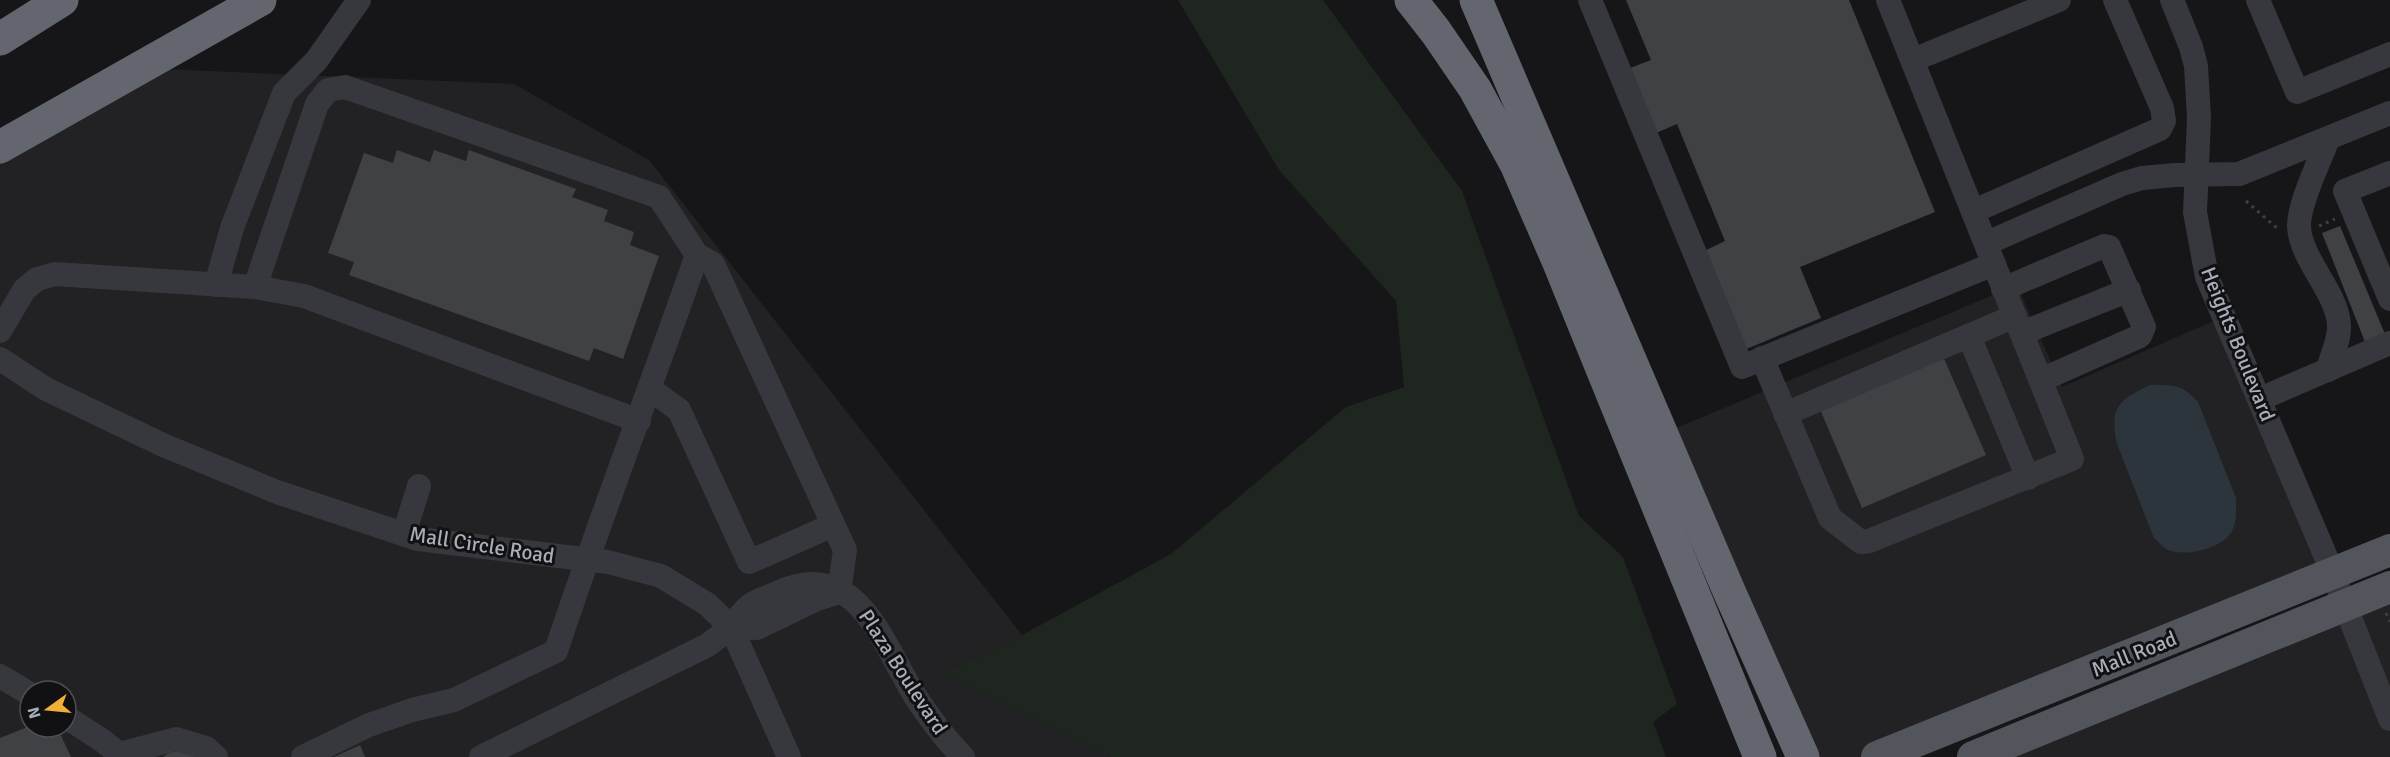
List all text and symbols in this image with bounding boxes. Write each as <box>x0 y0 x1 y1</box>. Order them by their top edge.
street label: Heights Boulevard <box>2195 263 2281 425</box>
street label: Mall Circle Road <box>408 521 556 569</box>
street label: Plaza Boulevard <box>853 605 953 739</box>
street label: Mall Road <box>2088 625 2180 683</box>
north arrow <box>18 679 78 739</box>
text: N <box>23 705 46 721</box>

